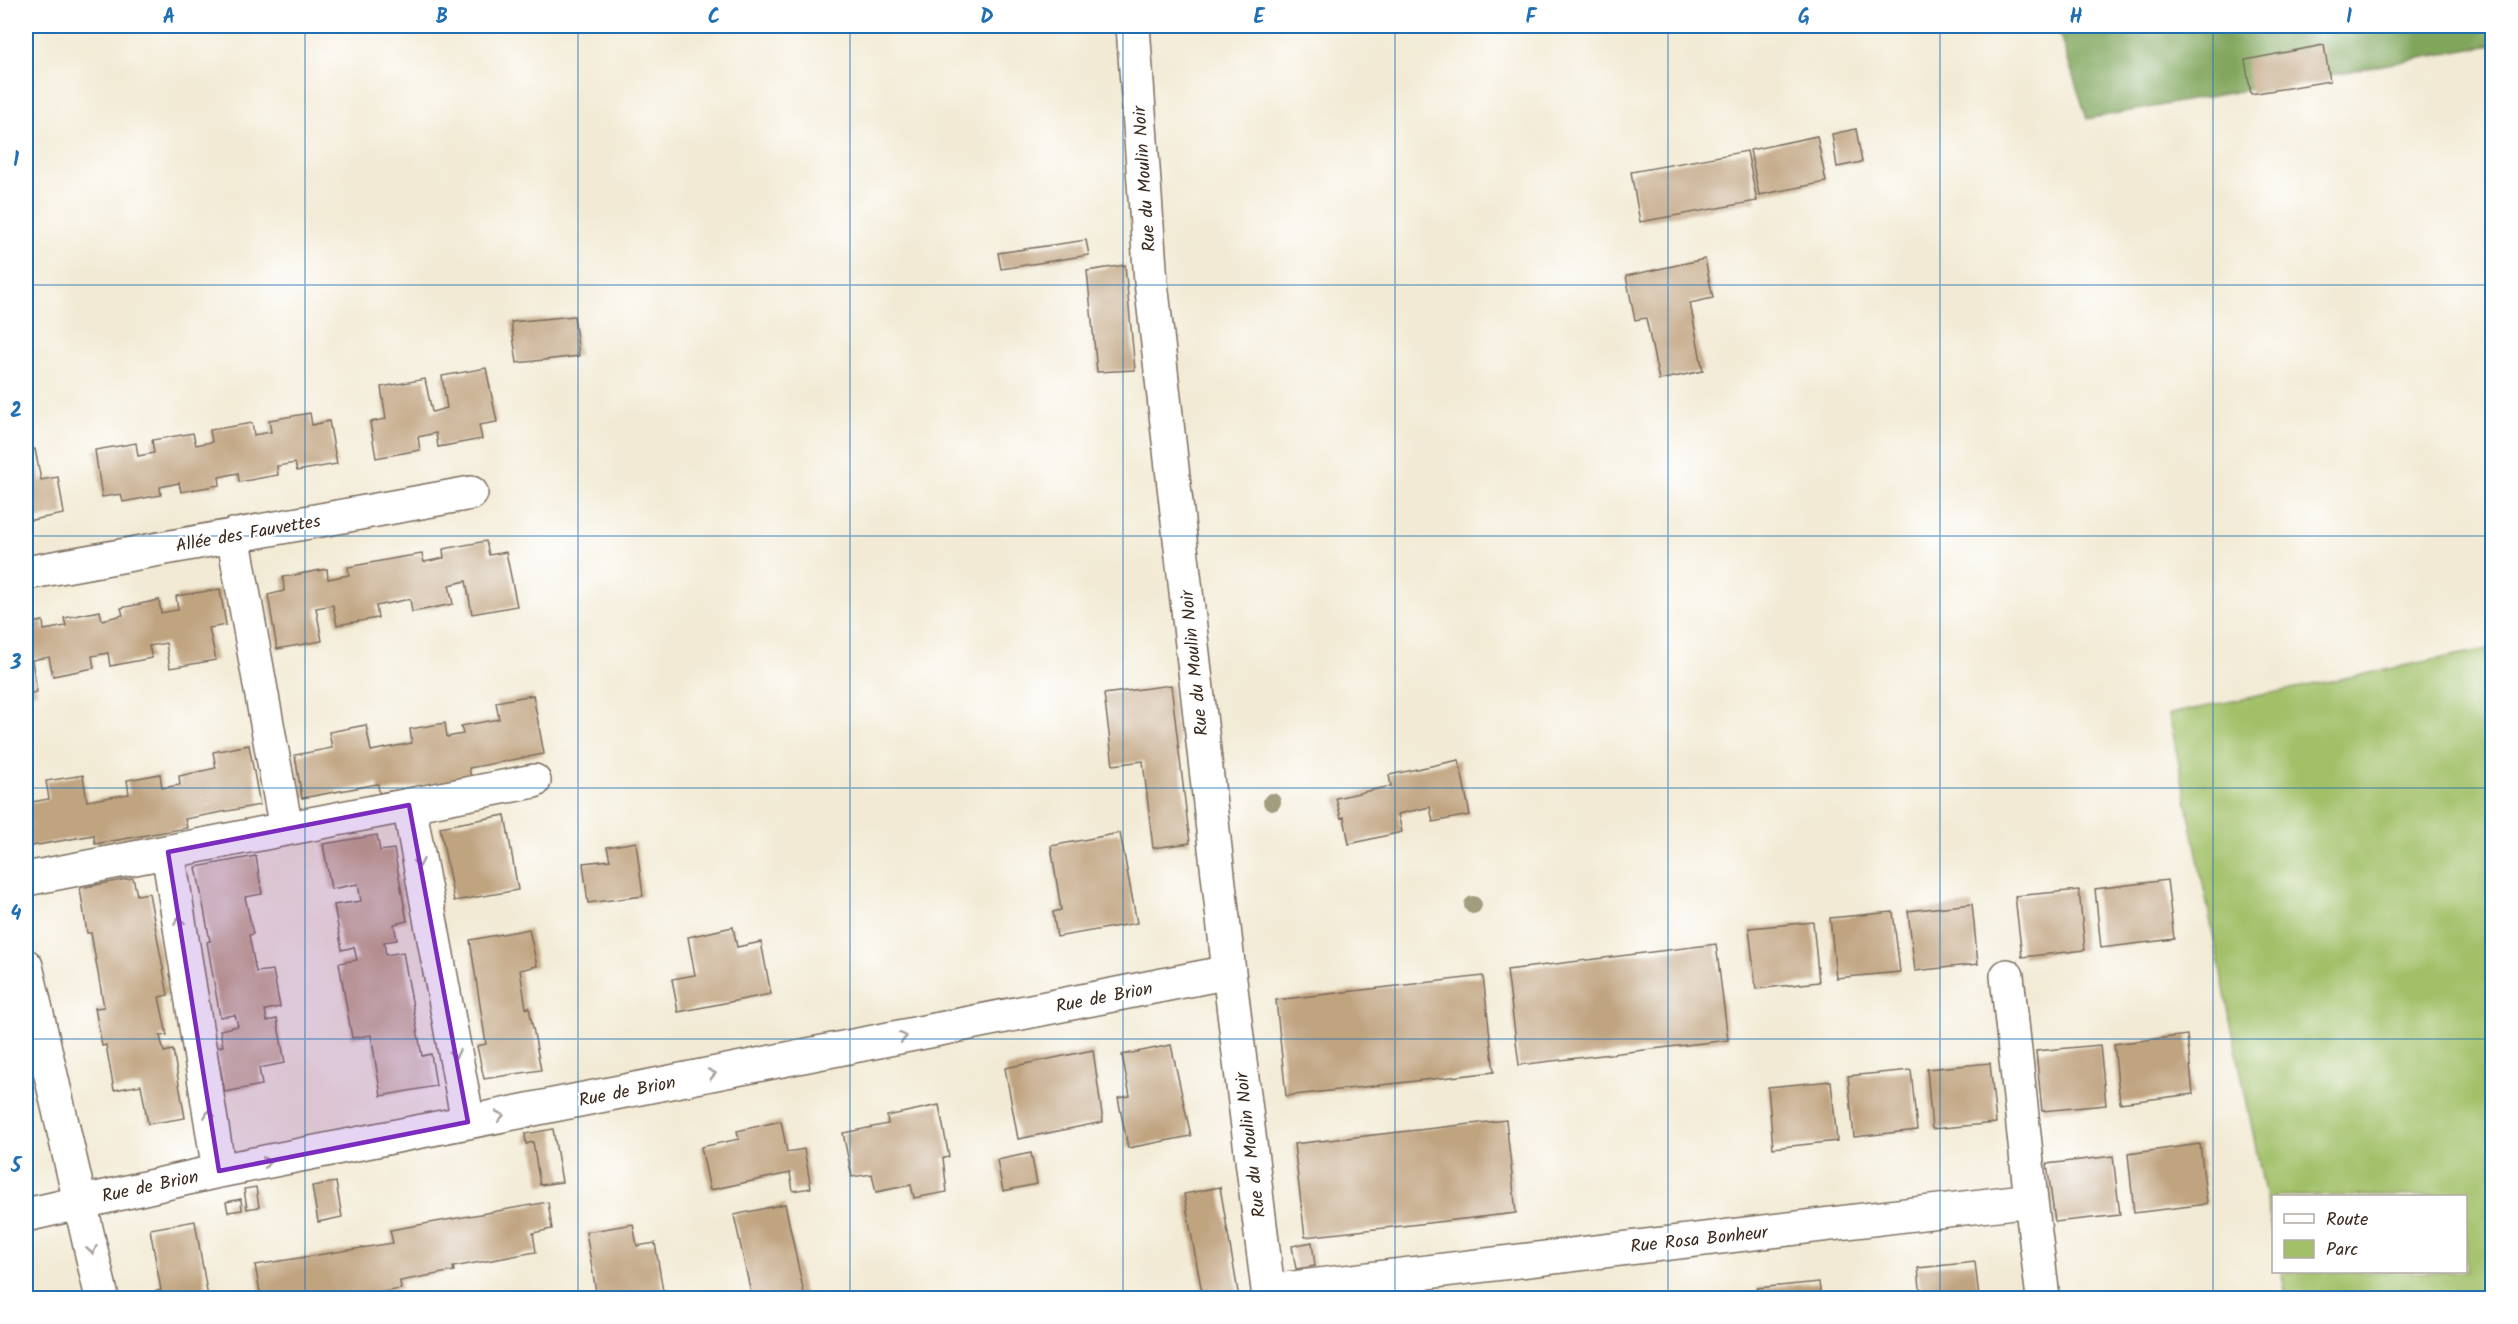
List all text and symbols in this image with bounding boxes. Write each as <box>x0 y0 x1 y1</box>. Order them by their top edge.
text: A <box>163 2 175 34</box>
text: B <box>436 2 448 34</box>
text: C <box>708 2 720 34</box>
text: D <box>980 2 994 34</box>
text: E <box>1253 2 1265 34</box>
text: F <box>1526 2 1538 34</box>
text: G <box>1798 2 1810 34</box>
text: H <box>2069 2 2083 34</box>
text: I <box>2346 2 2352 34</box>
street label: Rue du Moulin Noir <box>1126 104 1165 253</box>
text: 1 <box>13 145 19 177</box>
text: 2 <box>10 396 22 428</box>
street label: Allée des Fauvettes <box>173 507 323 562</box>
street label: Rue du Moulin Noir <box>1173 587 1218 737</box>
text: 3 <box>10 648 22 680</box>
one-way arrow <box>412 857 425 867</box>
text: 4 <box>11 899 22 931</box>
one-way arrow <box>173 916 185 926</box>
street label: Rue de Brion <box>1053 975 1155 1022</box>
one-way arrow <box>898 1031 908 1044</box>
one-way arrow <box>448 1049 461 1059</box>
one-way arrow <box>706 1068 716 1081</box>
street label: Rue de Brion <box>576 1069 678 1116</box>
street label: Rue du Moulin Noir <box>1228 1069 1275 1219</box>
one-way arrow <box>204 1109 216 1118</box>
one-way arrow <box>494 1110 504 1123</box>
text: 5 <box>10 1151 23 1183</box>
one-way arrow <box>262 1156 272 1169</box>
street label: Rue de Brion <box>99 1163 201 1212</box>
legend <box>2272 1195 2467 1273</box>
text: Route <box>2326 1206 2368 1235</box>
street label: Rue Rosa Bonheur <box>1629 1219 1770 1262</box>
text: Parc <box>2326 1236 2358 1265</box>
one-way arrow <box>84 1245 97 1255</box>

